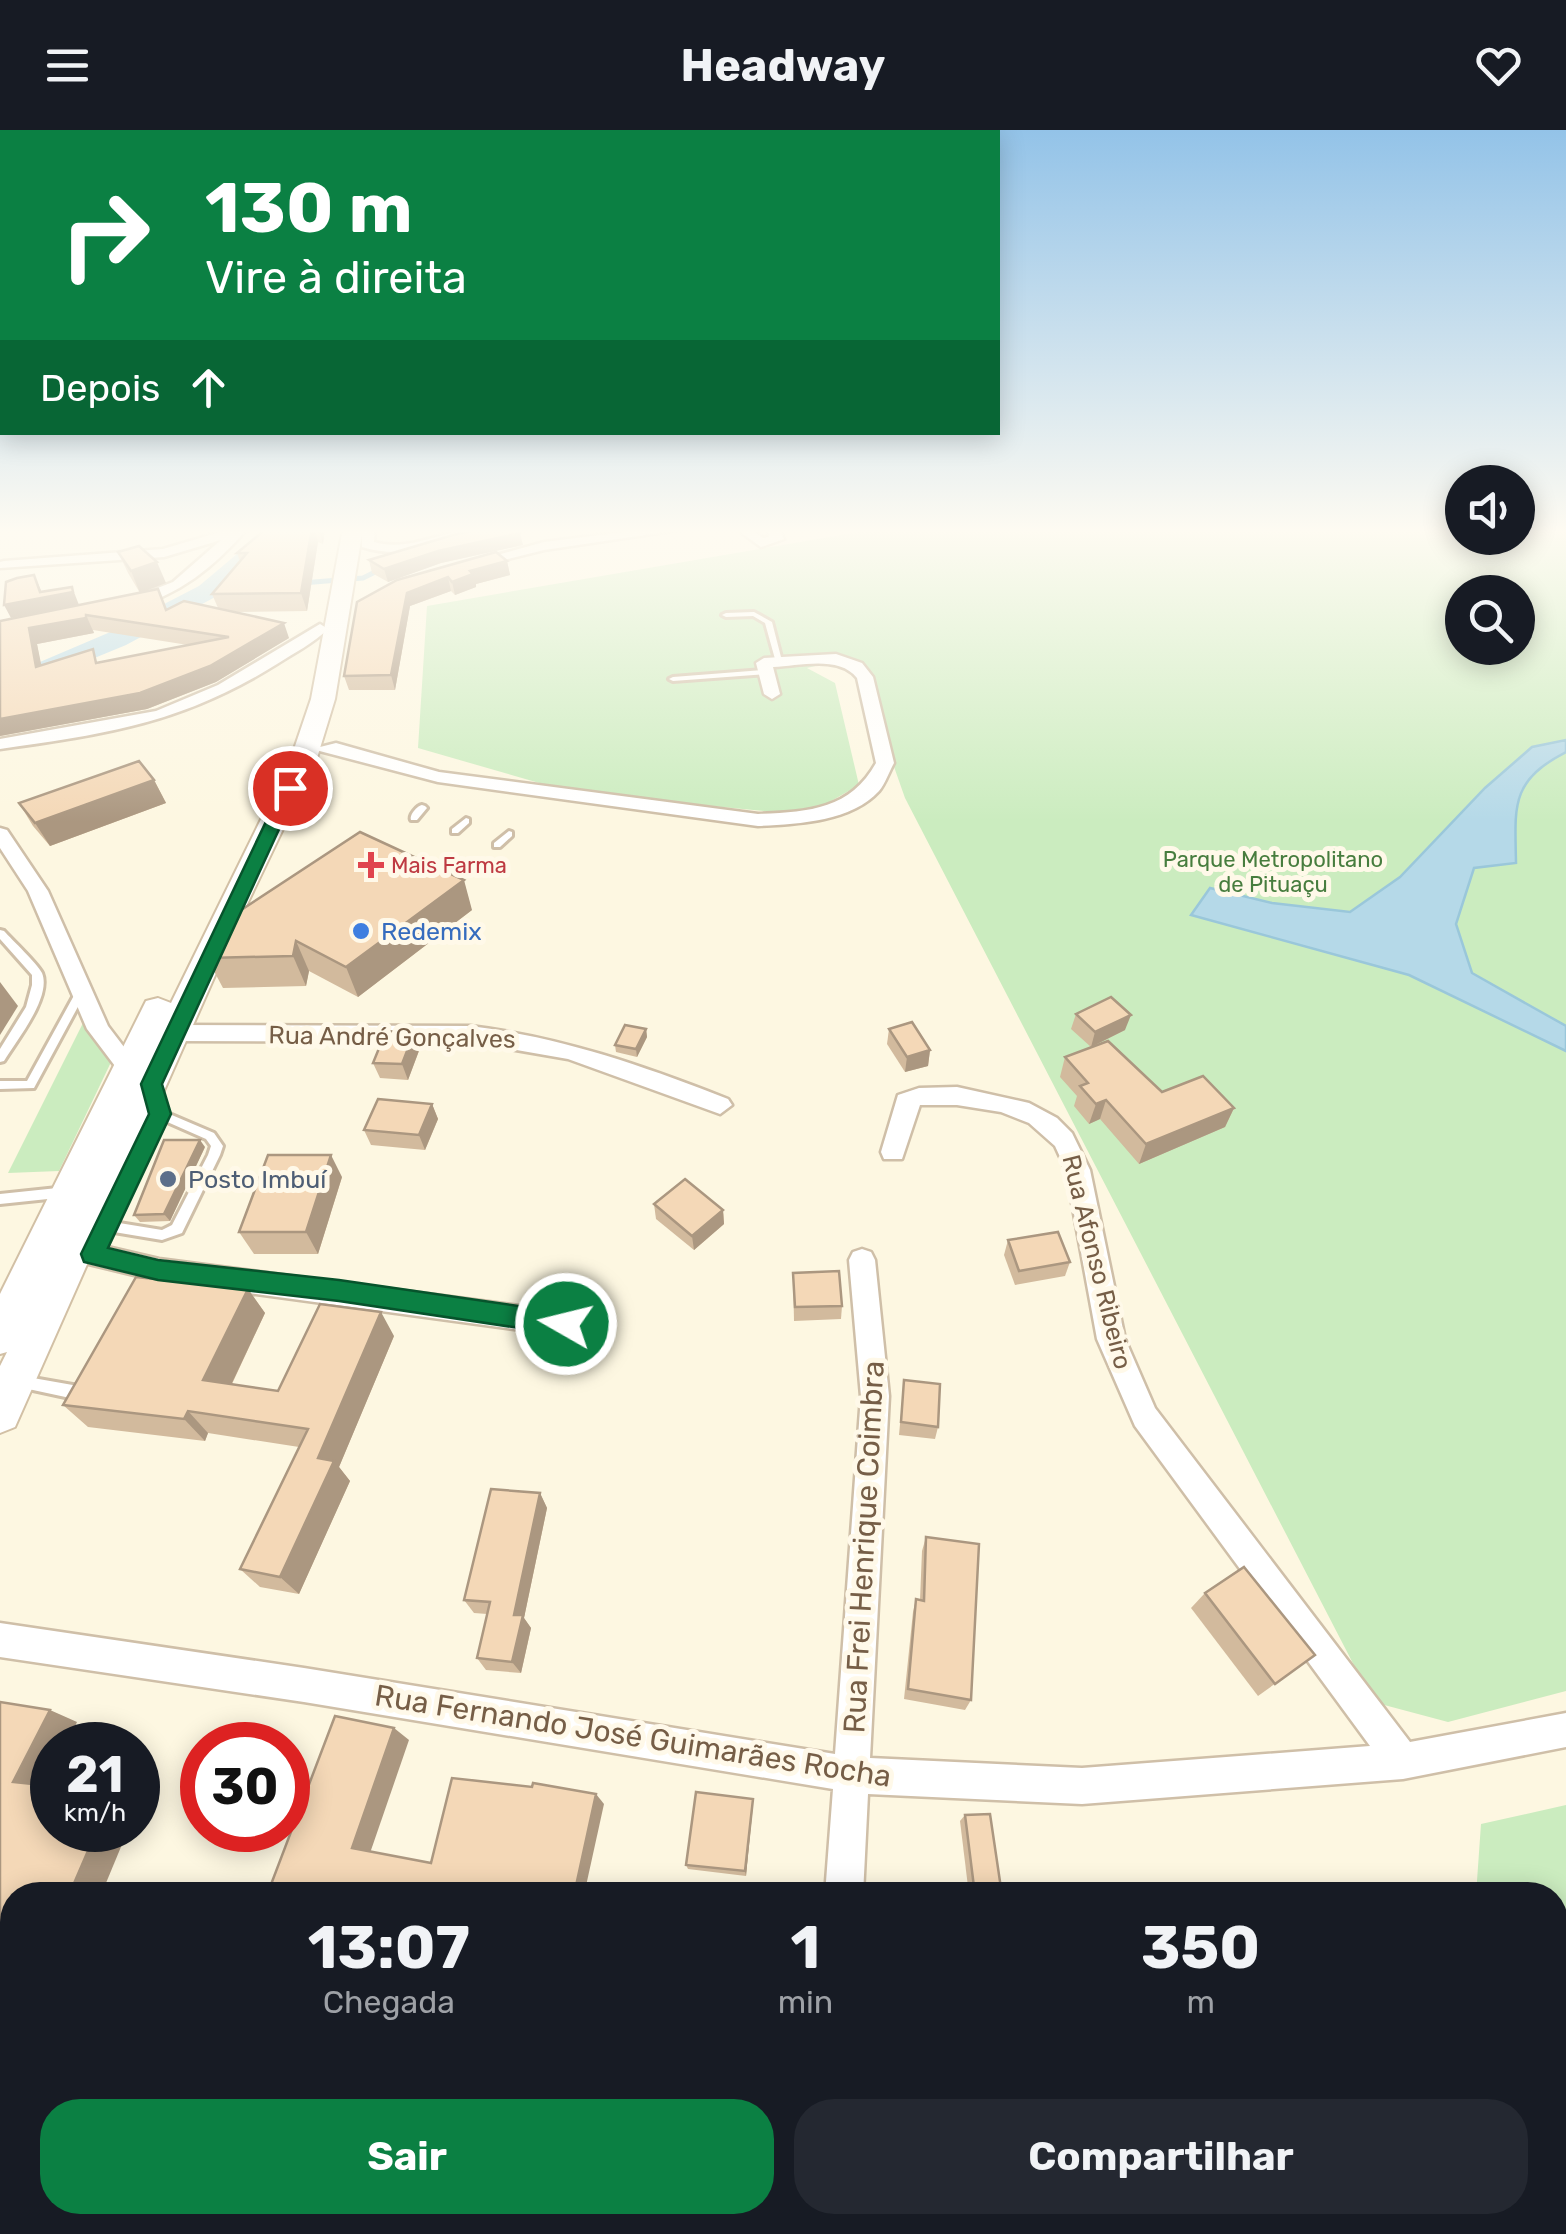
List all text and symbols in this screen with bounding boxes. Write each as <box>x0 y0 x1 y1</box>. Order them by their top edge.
icon: menu <box>40 38 95 93</box>
icon: heart <box>1471 38 1526 93</box>
text: Headway <box>681 39 885 92</box>
text: 130 m <box>205 167 413 250</box>
icon: right <box>40 170 170 300</box>
text: Vire à direita <box>205 251 467 304</box>
icon: ahead <box>181 360 236 415</box>
text: Depois <box>40 365 161 411</box>
map controls <box>1445 465 1535 665</box>
button: sound <box>1445 465 1535 555</box>
button: search <box>1445 575 1535 665</box>
pin <box>248 746 333 831</box>
icon: arrive <box>263 761 318 816</box>
park label: Parque Metropolitano de Pituaçu <box>1163 846 1383 898</box>
place label: Mais Farma <box>391 852 507 879</box>
marker: Mais Farma <box>360 854 382 876</box>
place label: Redemix <box>381 917 482 946</box>
marker: Redemix <box>350 920 372 942</box>
street label: Rua André Gonçalves <box>268 1020 516 1054</box>
street label: Rua Afonso Ribeiro <box>1056 1152 1138 1372</box>
place label: Posto Imbuí <box>188 1165 328 1194</box>
marker: Posto Imbuí <box>157 1168 179 1190</box>
position arrow <box>514 1272 618 1376</box>
street label: Rua Frei Henrique Coimbra <box>836 1360 892 1734</box>
street label: Rua Fernando José Guimarães Rocha <box>372 1677 894 1795</box>
speed limit sign: 30 <box>180 1722 310 1852</box>
text: 21 <box>66 1745 124 1805</box>
text: km/h <box>64 1798 126 1827</box>
text: 13:07 <box>308 1912 470 1983</box>
text: 1 <box>791 1912 820 1983</box>
text: 350 <box>1141 1912 1260 1983</box>
text: Chegada <box>323 1983 455 2021</box>
text: min <box>778 1983 833 2021</box>
text: m <box>1186 1983 1215 2021</box>
button: Sair <box>40 2099 774 2214</box>
button: Compartilhar <box>794 2099 1528 2214</box>

